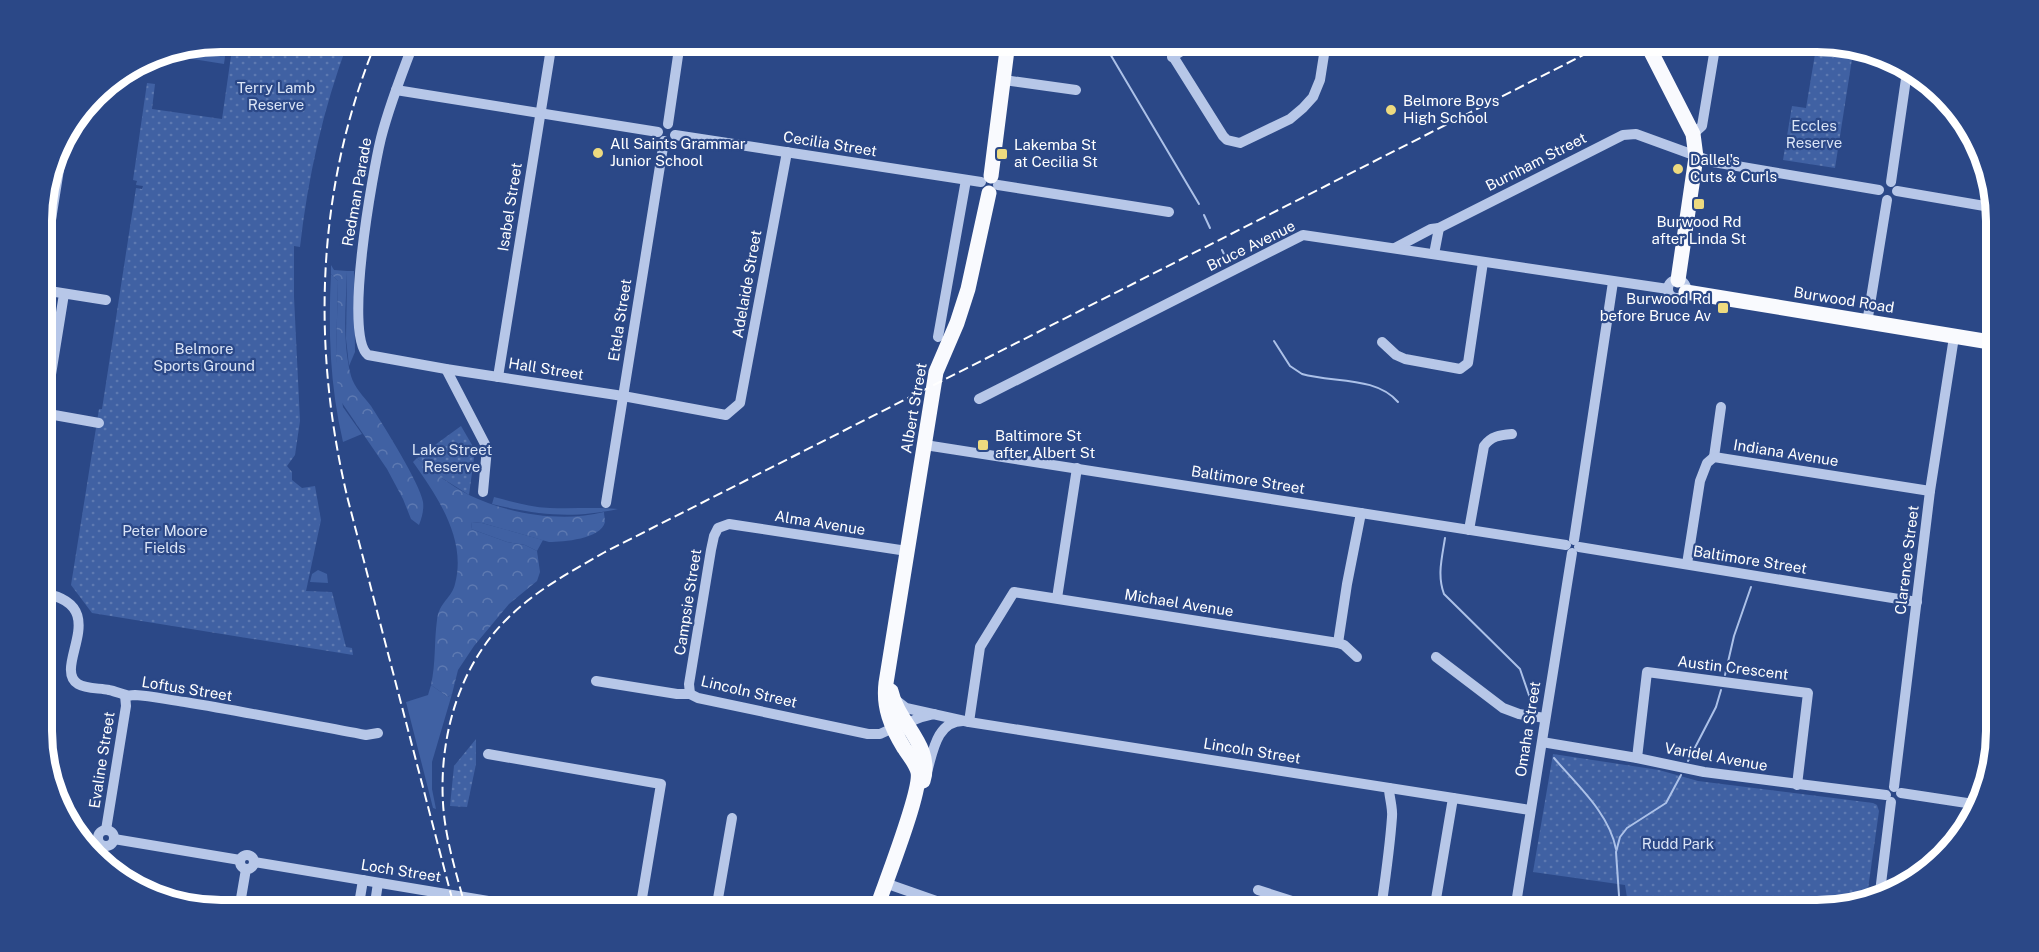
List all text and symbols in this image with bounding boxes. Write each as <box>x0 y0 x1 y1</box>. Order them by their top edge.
park label: Terry Lamb Reserve <box>237 79 315 113</box>
place label: Belmore Boys High School <box>1403 92 1499 126</box>
marker: Belmore Boys High School <box>1384 103 1398 117</box>
park label: Eccles Reserve <box>1786 117 1842 151</box>
street label: Cecilia Street <box>782 128 878 159</box>
street label: Burnham Street <box>1483 129 1589 194</box>
place label: All Saints Grammar Junior School <box>610 135 746 169</box>
street label: Redman Parade <box>339 136 374 248</box>
place label: Lakemba St at Cecilia St <box>1014 136 1098 170</box>
marker: All Saints Grammar Junior School <box>591 146 605 160</box>
marker: Lakemba St at Cecilia St <box>995 147 1009 161</box>
place label: Dallel's Cuts & Curls <box>1690 151 1777 185</box>
street label: Isabel Street <box>494 161 525 253</box>
marker: Dallel's Cuts & Curls <box>1671 162 1685 176</box>
marker: Burwood Rd after Linda St <box>1692 197 1706 211</box>
place label: Burwood Rd after Linda St <box>1652 213 1747 247</box>
street label: Bruce Avenue <box>1204 217 1298 274</box>
street label: Adelaide Street <box>729 229 764 339</box>
street label: Etela Street <box>605 277 634 362</box>
street label: Burwood Road <box>1793 283 1896 316</box>
place label: Burwood Rd before Bruce Av <box>1600 290 1711 324</box>
marker: Burwood Rd before Bruce Av <box>1716 301 1730 315</box>
park label: Belmore Sports Ground <box>153 340 255 374</box>
street label: Hall Street <box>507 354 585 383</box>
street label: Albert Street <box>897 361 930 454</box>
place label: Baltimore St after Albert St <box>995 427 1096 461</box>
street label: Indiana Avenue <box>1732 436 1840 469</box>
marker: Baltimore St after Albert St <box>976 438 990 452</box>
park label: Lake Street Reserve <box>412 441 492 475</box>
street label: Baltimore Street <box>1190 462 1306 497</box>
street label: Clarence Street <box>1891 504 1922 616</box>
street label: Alma Avenue <box>774 507 867 538</box>
park label: Peter Moore Fields <box>122 522 208 556</box>
street label: Baltimore Street <box>1692 542 1808 577</box>
street label: Campsie Street <box>671 547 704 656</box>
street label: Michael Avenue <box>1123 585 1235 620</box>
street label: Austin Crescent <box>1677 652 1790 683</box>
street label: Lincoln Street <box>699 672 799 711</box>
street label: Loftus Street <box>141 673 234 704</box>
street label: Omaha Street <box>1512 680 1543 778</box>
street label: Evaline Street <box>85 710 118 809</box>
street label: Lincoln Street <box>1202 734 1302 767</box>
street label: Varidel Avenue <box>1663 739 1769 774</box>
park label: Rudd Park <box>1642 835 1714 852</box>
street label: Loch Street <box>360 856 443 885</box>

